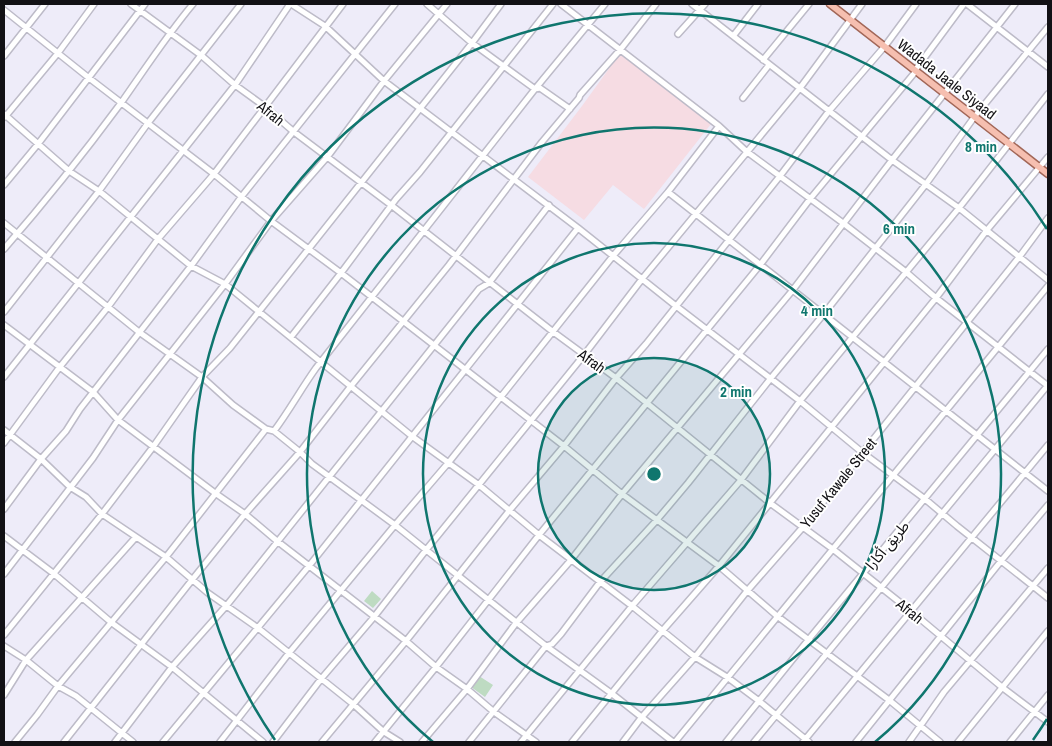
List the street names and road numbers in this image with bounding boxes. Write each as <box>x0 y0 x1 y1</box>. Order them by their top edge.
street label: Wadada Jaale Siyaad <box>893 34 1001 124</box>
street label: Afrah <box>252 95 289 130</box>
street label: Afrah <box>573 343 610 378</box>
street label: Yusuf Kawale Street <box>795 433 881 533</box>
street label: طريق أكارا <box>860 516 914 574</box>
street label: Afrah <box>891 593 928 628</box>

